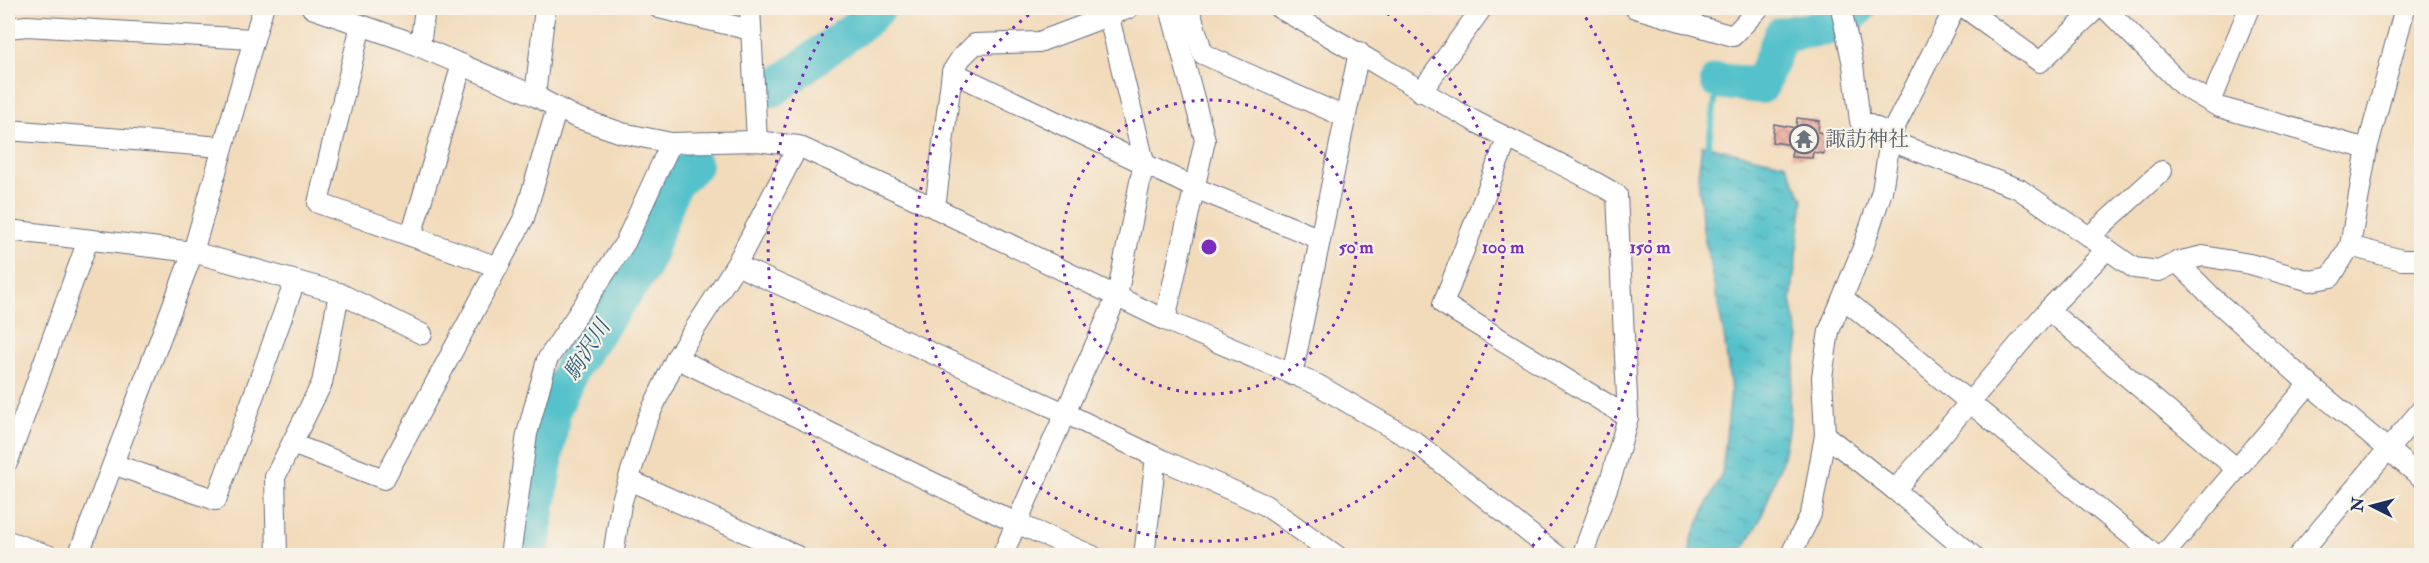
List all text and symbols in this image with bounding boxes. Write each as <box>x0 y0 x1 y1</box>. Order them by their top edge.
temple icon: 諏訪神社 <box>1788 123 1820 155</box>
place label: 諏訪神社 <box>1825 126 1909 153</box>
text: 50 m <box>1339 236 1374 259</box>
text: 100 m <box>1482 236 1525 259</box>
text: 150 m <box>1629 236 1672 259</box>
centre of rings <box>1199 237 1219 257</box>
water label: 駒沢川 <box>558 313 617 385</box>
north arrow <box>2342 476 2402 536</box>
text: N <box>2347 496 2369 514</box>

